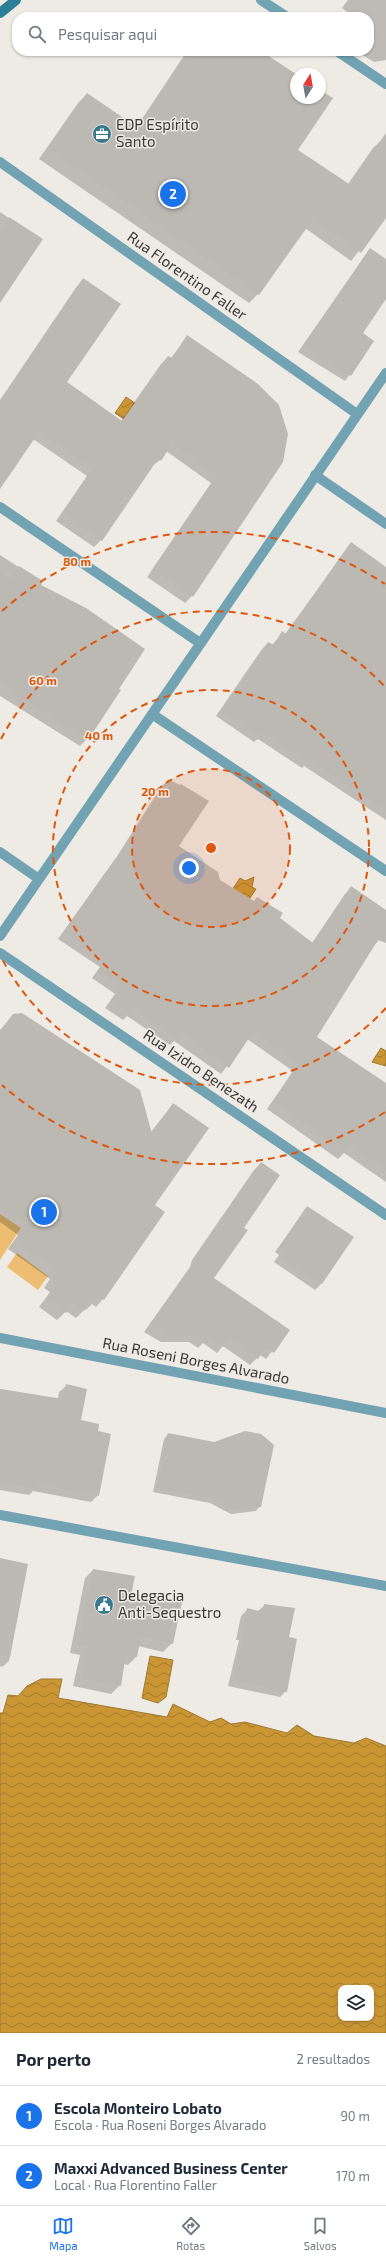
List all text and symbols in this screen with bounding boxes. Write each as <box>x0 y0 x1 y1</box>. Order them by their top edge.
search box <box>12 12 374 56</box>
icon: search <box>26 23 48 45</box>
text: Pesquisar aqui <box>58 25 157 43</box>
north arrow <box>290 68 326 104</box>
place label: EDP Espírito Santo <box>116 115 199 150</box>
office icon: EDP Espírito Santo <box>91 123 113 145</box>
pin: 2 <box>160 179 186 209</box>
street label: Rua Florentino Faller <box>124 227 251 323</box>
text: 80 m <box>63 554 91 568</box>
text: 60 m <box>29 673 57 687</box>
text: 40 m <box>85 728 113 742</box>
text: 20 m <box>141 784 169 798</box>
centre of rings <box>204 841 218 855</box>
your location <box>179 858 199 878</box>
street label: Rua Izidro Benezath <box>140 1025 263 1115</box>
pin: 1 <box>31 1197 57 1227</box>
street label: Rua Roseni Borges Alvarado <box>101 1333 291 1387</box>
place label: Delegacia Anti-Sequestro <box>118 1586 221 1621</box>
public building icon: Delegacia Anti-Sequestro <box>93 1594 115 1616</box>
map controls <box>338 1985 374 2021</box>
button: layers <box>338 1985 374 2021</box>
text: Por perto <box>16 2049 91 2069</box>
text: 2 resultados <box>296 2051 370 2067</box>
text: Escola Monteiro Lobato <box>54 2099 222 2117</box>
text: 1 <box>26 2108 32 2124</box>
text: 90 m <box>340 2108 370 2124</box>
text: Escola · Rua Roseni Borges Alvarado <box>54 2117 266 2133</box>
text: Maxxi Advanced Business Center <box>54 2159 288 2177</box>
text: 2 <box>25 2168 33 2184</box>
text: 170 m <box>336 2168 370 2184</box>
text: Local · Rua Florentino Faller <box>54 2177 217 2193</box>
tab: Mapa <box>49 2215 77 2252</box>
tab: Rotas <box>176 2215 205 2252</box>
tab: Salvos <box>304 2215 337 2252</box>

